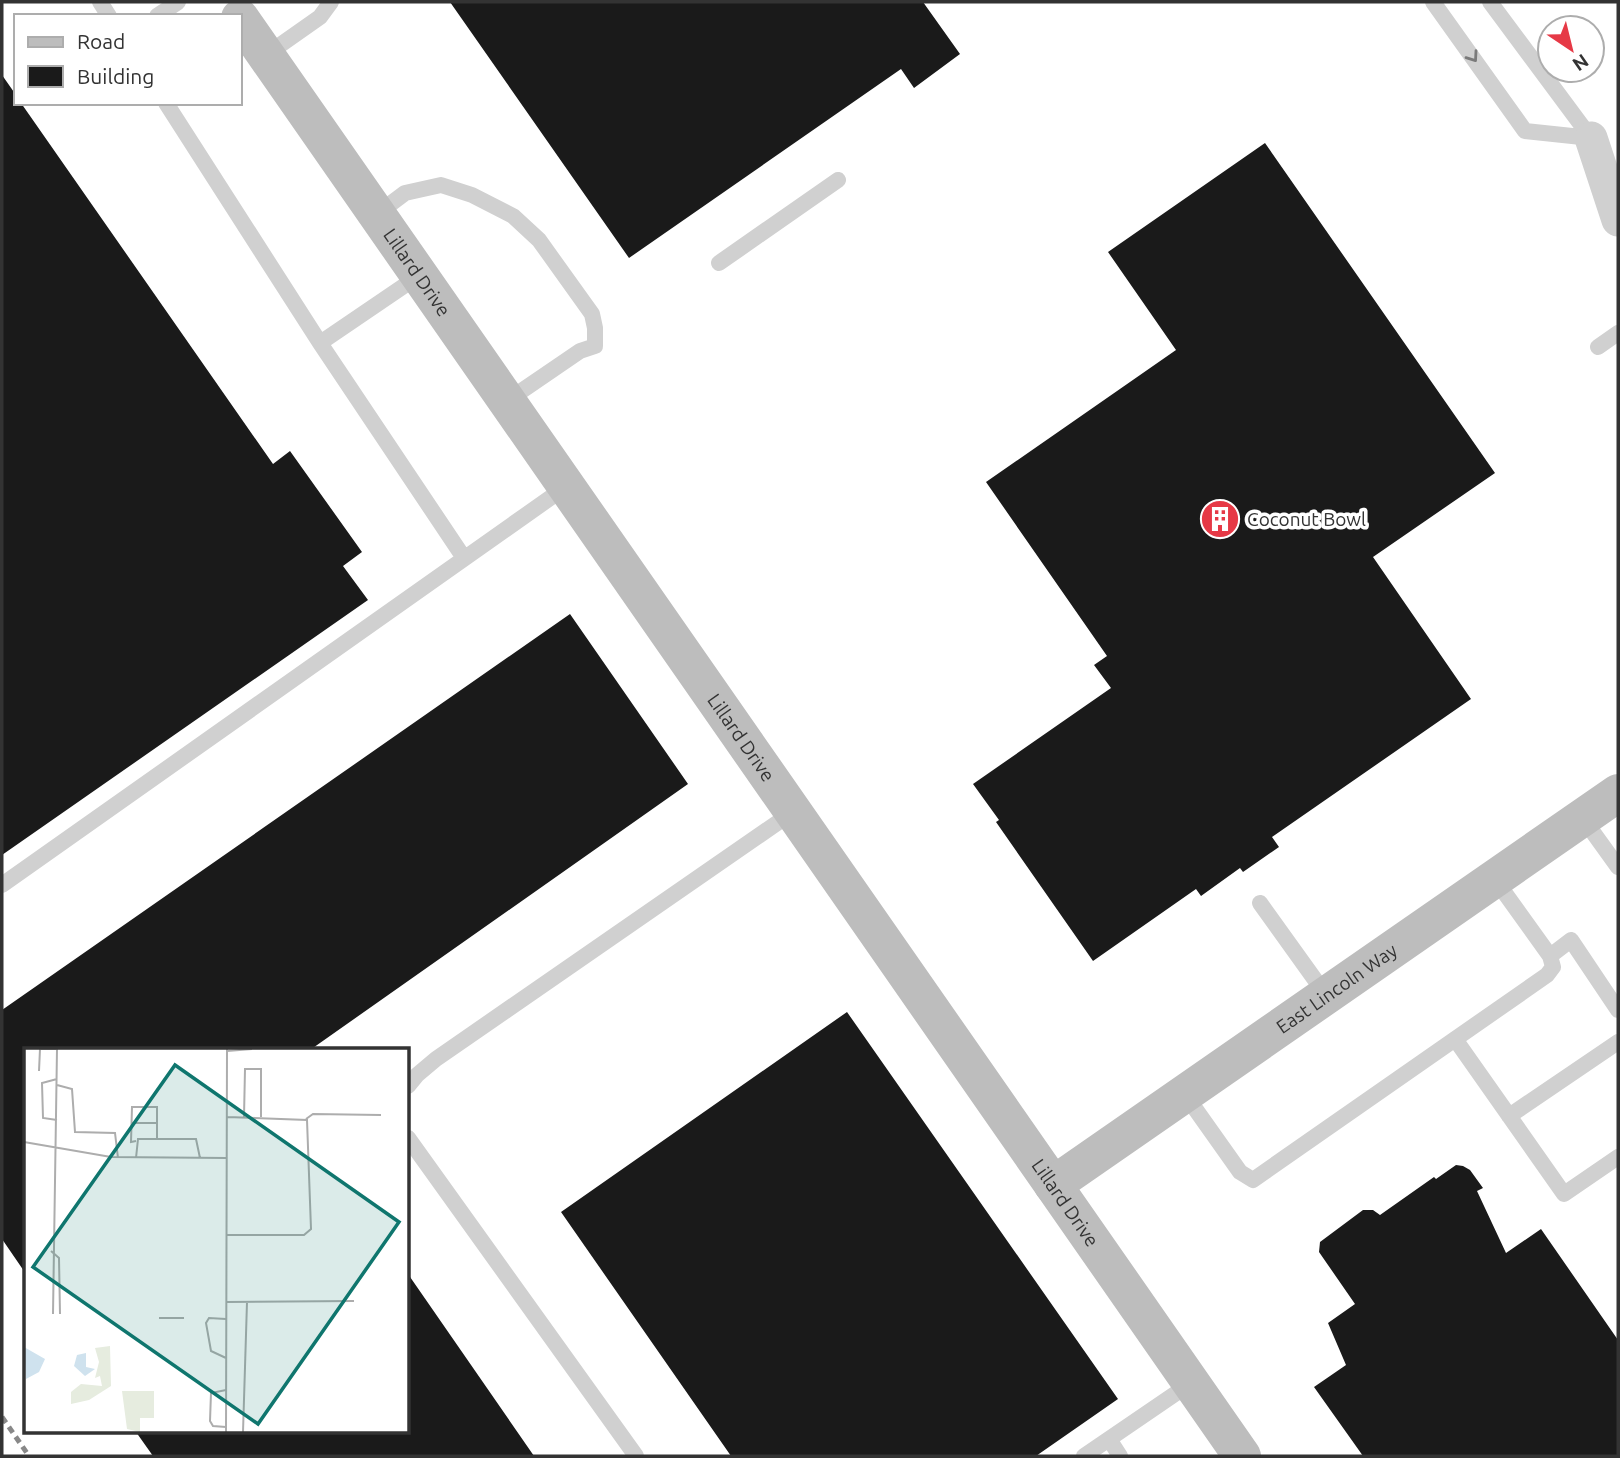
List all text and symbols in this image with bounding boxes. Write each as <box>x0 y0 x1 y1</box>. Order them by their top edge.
legend <box>14 14 242 105</box>
north arrow <box>1536 14 1606 84</box>
text: Road <box>77 29 125 53</box>
one-way arrow <box>1465 49 1477 62</box>
text: N <box>1569 50 1593 76</box>
text: Building <box>77 64 154 88</box>
street label: Lillard Drive <box>379 224 455 320</box>
building icon: Coconut Bowl <box>1199 498 1241 540</box>
place label: Coconut Bowl <box>1247 508 1366 530</box>
street label: Lillard Drive <box>703 690 779 786</box>
street label: East Lincoln Way <box>1272 939 1401 1038</box>
inset map <box>24 1048 410 1434</box>
street label: Lillard Drive <box>1027 1155 1104 1251</box>

